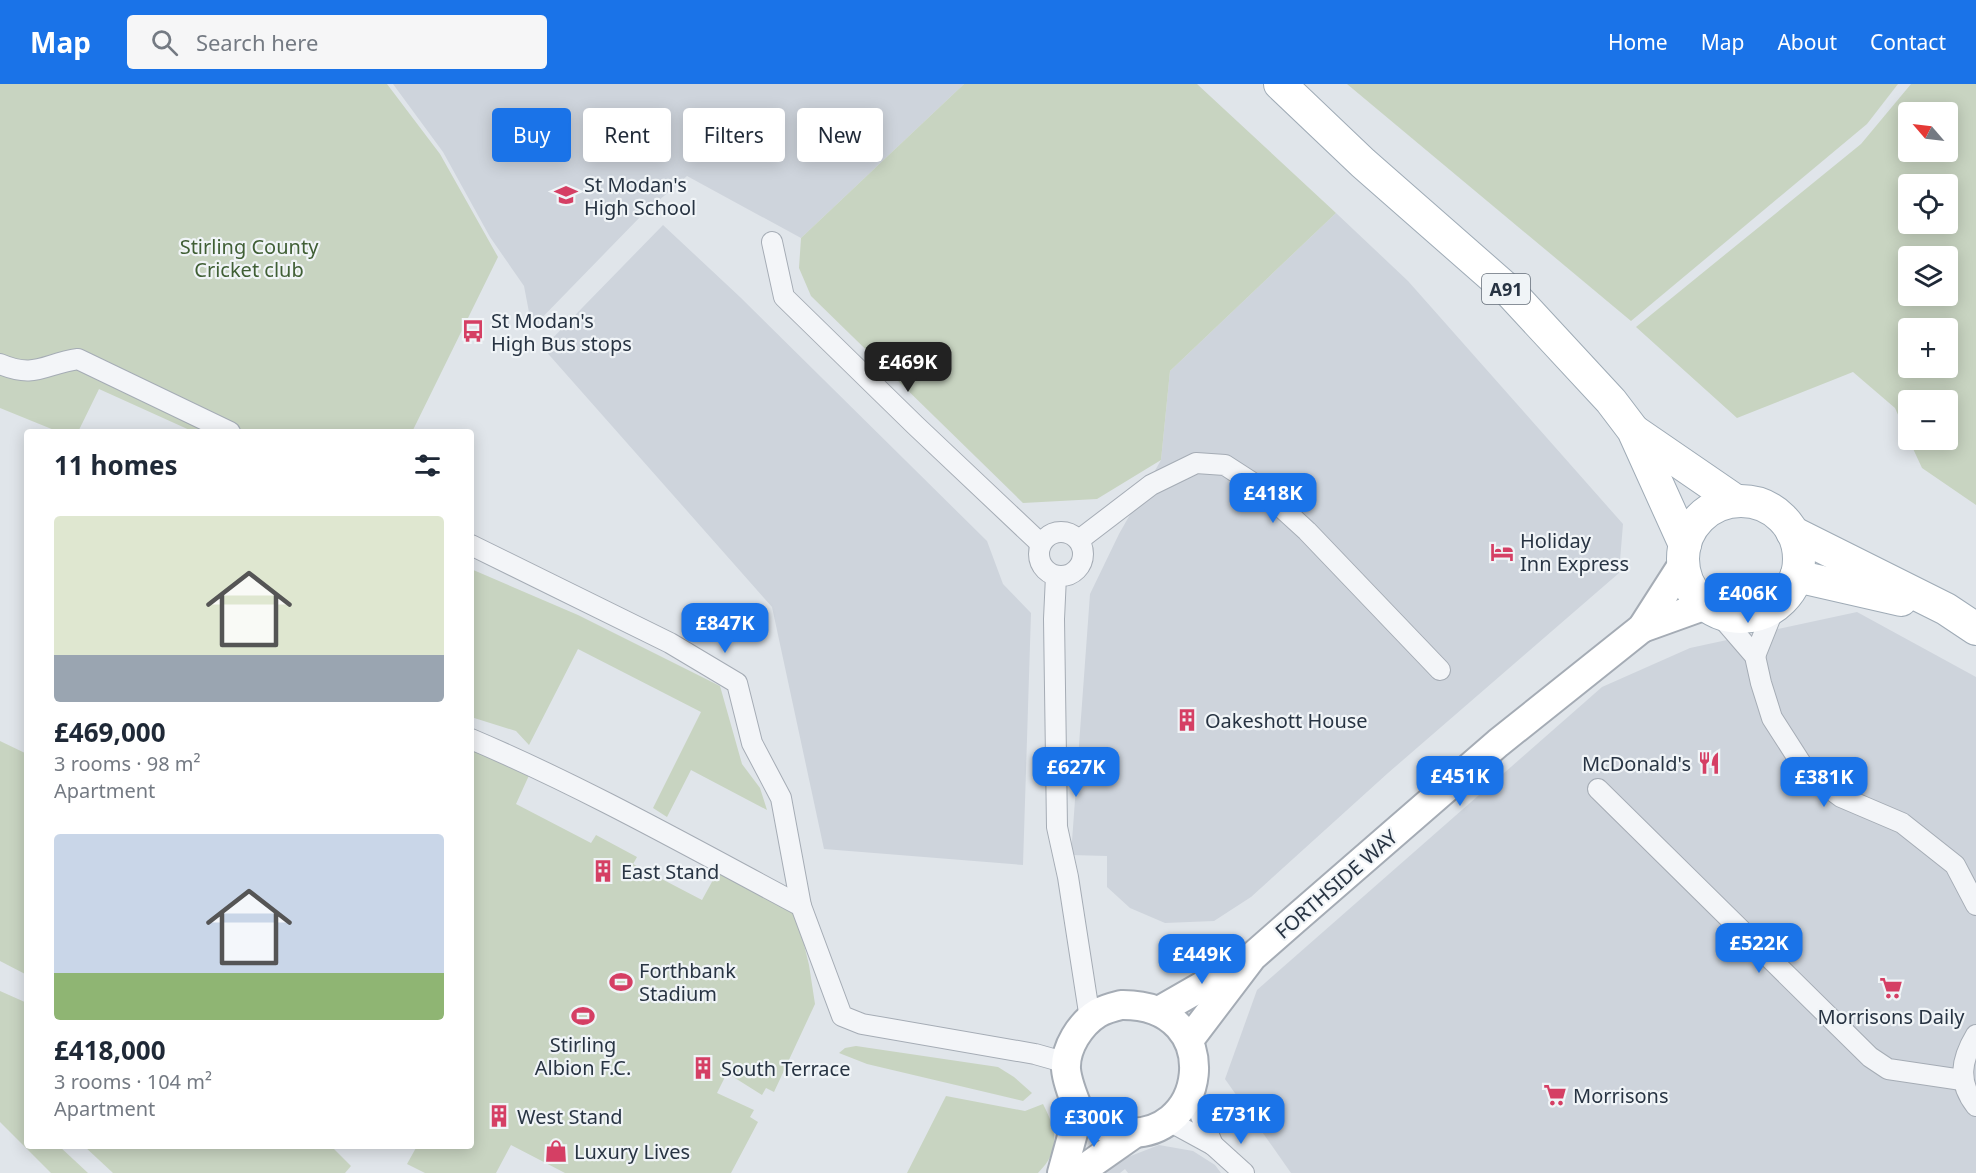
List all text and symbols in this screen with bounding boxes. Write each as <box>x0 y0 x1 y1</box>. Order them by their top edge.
search box <box>127 15 547 69</box>
text: Map <box>30 23 91 61</box>
icon: search <box>148 26 181 59</box>
text: Search here <box>196 27 318 57</box>
text: Home <box>1608 28 1668 56</box>
text: Map <box>1701 28 1744 56</box>
text: About <box>1777 28 1837 56</box>
text: Contact <box>1870 28 1946 56</box>
north arrow <box>1898 102 1958 162</box>
map controls <box>1898 102 1958 450</box>
chip: Buy <box>492 108 571 162</box>
chip: Rent <box>583 108 671 162</box>
chip: Filters <box>683 108 785 162</box>
chip: New <box>797 108 883 162</box>
place label: St Modan's High School <box>584 171 696 221</box>
button: locate <box>1898 174 1958 234</box>
school or university icon: St Modan's High School <box>553 182 579 208</box>
park label: Stirling County Cricket club <box>180 233 319 283</box>
button: layers <box>1898 246 1958 306</box>
road number: A91 <box>1482 274 1530 304</box>
place label: St Modan's High Bus stops <box>491 307 632 357</box>
bus stop icon: St Modan's High Bus stops <box>460 318 486 344</box>
button: + <box>1898 318 1958 378</box>
pin: £469K <box>866 342 950 393</box>
text: £469K <box>878 348 938 375</box>
button: − <box>1898 390 1958 450</box>
text: 11 homes <box>54 447 178 483</box>
icon: filters <box>411 449 444 482</box>
pin: £418K <box>1231 473 1315 524</box>
text: £418K <box>1243 479 1303 506</box>
place label: Holiday Inn Express <box>1520 527 1629 577</box>
hotel icon: Holiday Inn Express <box>1489 539 1515 565</box>
icon: home <box>195 555 303 663</box>
pin: £406K <box>1706 573 1790 624</box>
text: £406K <box>1718 579 1778 606</box>
pin: £847K <box>683 603 767 654</box>
text: £847K <box>695 609 755 636</box>
building icon: Oakeshott House <box>1174 707 1200 733</box>
place label: Oakeshott House <box>1205 707 1368 734</box>
text: £469,000 <box>54 714 166 750</box>
pin: £627K <box>1034 747 1118 798</box>
text: 3 rooms · 98 m² <box>54 750 201 777</box>
place label: McDonald's <box>1582 750 1691 777</box>
restaurant icon: McDonald's <box>1696 750 1722 776</box>
text: £627K <box>1046 753 1106 780</box>
pin: £451K <box>1418 756 1502 807</box>
pin: £381K <box>1782 757 1866 808</box>
text: £451K <box>1430 762 1490 789</box>
text: £381K <box>1794 763 1854 790</box>
text: Apartment <box>54 777 155 804</box>
street label: FORTHSIDE WAY <box>1269 823 1403 945</box>
building icon: East Stand <box>590 858 616 884</box>
place label: East Stand <box>621 858 719 885</box>
icon: home <box>195 873 303 981</box>
pin: £522K <box>1717 923 1801 974</box>
text: £522K <box>1729 929 1789 956</box>
pin: £449K <box>1160 934 1244 985</box>
text: £449K <box>1172 940 1232 967</box>
place label: Forthbank Stadium <box>639 957 736 1007</box>
sports icon: Forthbank Stadium <box>608 969 634 995</box>
supermarket icon: Morrisons Daily <box>1878 975 1904 1001</box>
sports icon: Stirling Albion F.C. <box>570 1003 596 1029</box>
place label: Morrisons Daily <box>1817 1003 1965 1030</box>
place label: Stirling Albion F.C. <box>535 1031 631 1081</box>
text: £418,000 <box>54 1032 166 1068</box>
building icon: South Terrace <box>690 1055 716 1081</box>
place label: South Terrace <box>721 1055 850 1082</box>
text: 3 rooms · 104 m² <box>54 1068 212 1095</box>
supermarket icon: Morrisons <box>1542 1082 1568 1108</box>
place label: Morrisons <box>1573 1082 1669 1109</box>
pin: £731K <box>1199 1094 1283 1145</box>
text: Apartment <box>54 1095 155 1122</box>
pin: £300K <box>1052 1097 1136 1148</box>
text: £731K <box>1211 1100 1271 1127</box>
building icon: West Stand <box>486 1103 512 1129</box>
place label: West Stand <box>517 1103 623 1130</box>
text: £300K <box>1064 1103 1124 1130</box>
shop icon: Luxury Lives <box>543 1138 569 1164</box>
place label: Luxury Lives <box>574 1138 690 1165</box>

